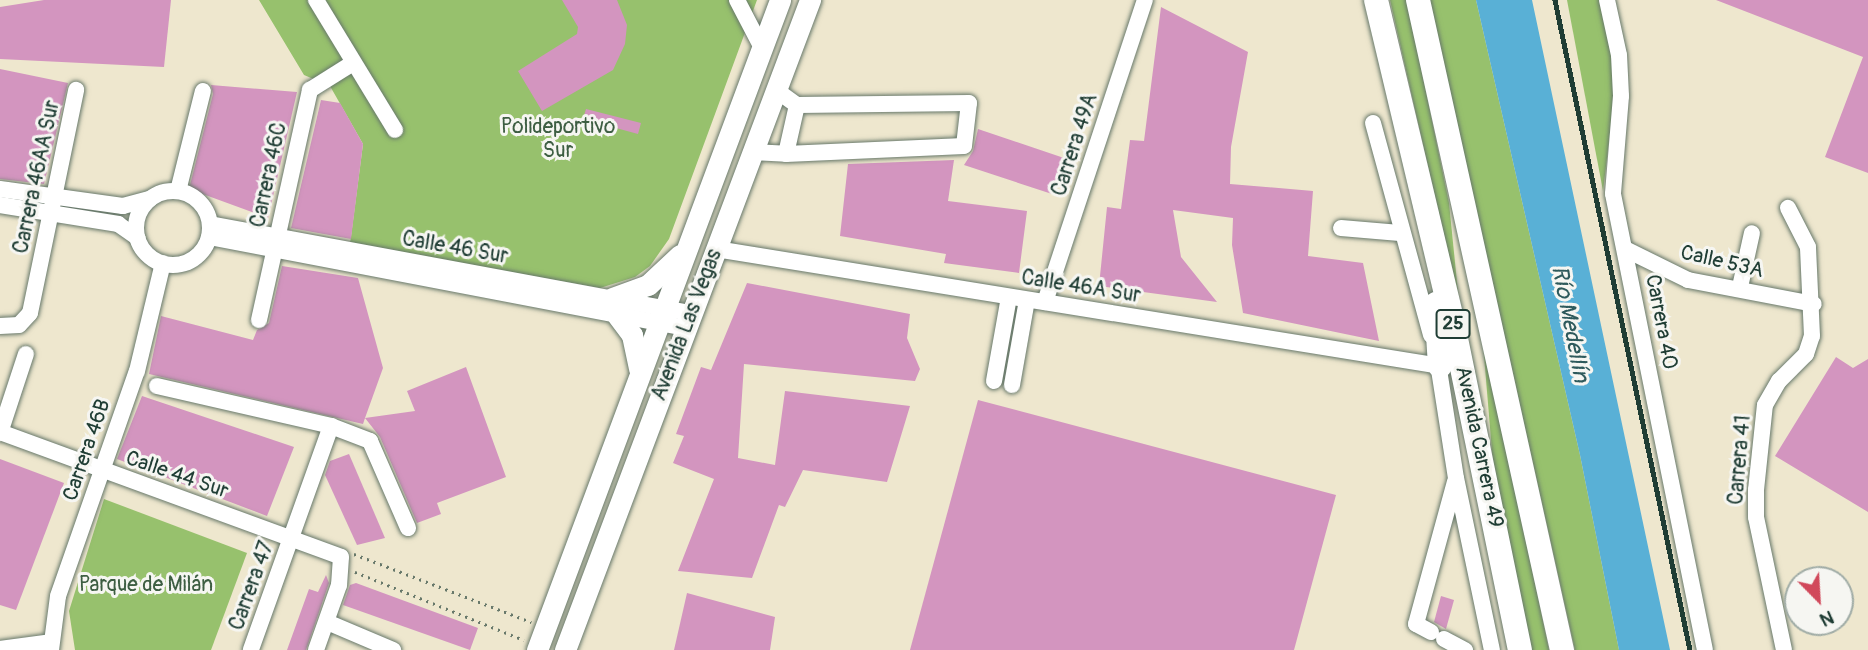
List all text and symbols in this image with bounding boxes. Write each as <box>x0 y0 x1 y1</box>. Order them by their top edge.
street label: Carrera 49A <box>1047 91 1103 199</box>
street label: Carrera 46AA Sur <box>8 98 66 256</box>
park label: Polideportivo Sur <box>501 114 615 164</box>
street label: Carrera 46C <box>246 120 292 230</box>
street label: Calle 46 Sur <box>400 226 510 270</box>
street label: Calle 53A <box>1678 240 1766 284</box>
street label: Avenida Las Vegas <box>647 246 727 404</box>
water label: Río Medellín <box>1545 263 1595 385</box>
street label: Calle 46A Sur <box>1020 265 1142 309</box>
street label: Carrera 40 <box>1639 272 1683 372</box>
road number: 25 <box>1436 308 1470 340</box>
street label: Avenida Carrera 49 <box>1450 364 1508 530</box>
street label: Carrera 46B <box>58 396 116 504</box>
street label: Carrera 41 <box>1724 414 1756 506</box>
street label: Calle 44 Sur <box>122 446 232 504</box>
street label: Carrera 47 <box>224 538 280 634</box>
north arrow <box>1784 566 1854 636</box>
park label: Parque de Milán <box>79 572 213 598</box>
text: N <box>1816 605 1837 632</box>

